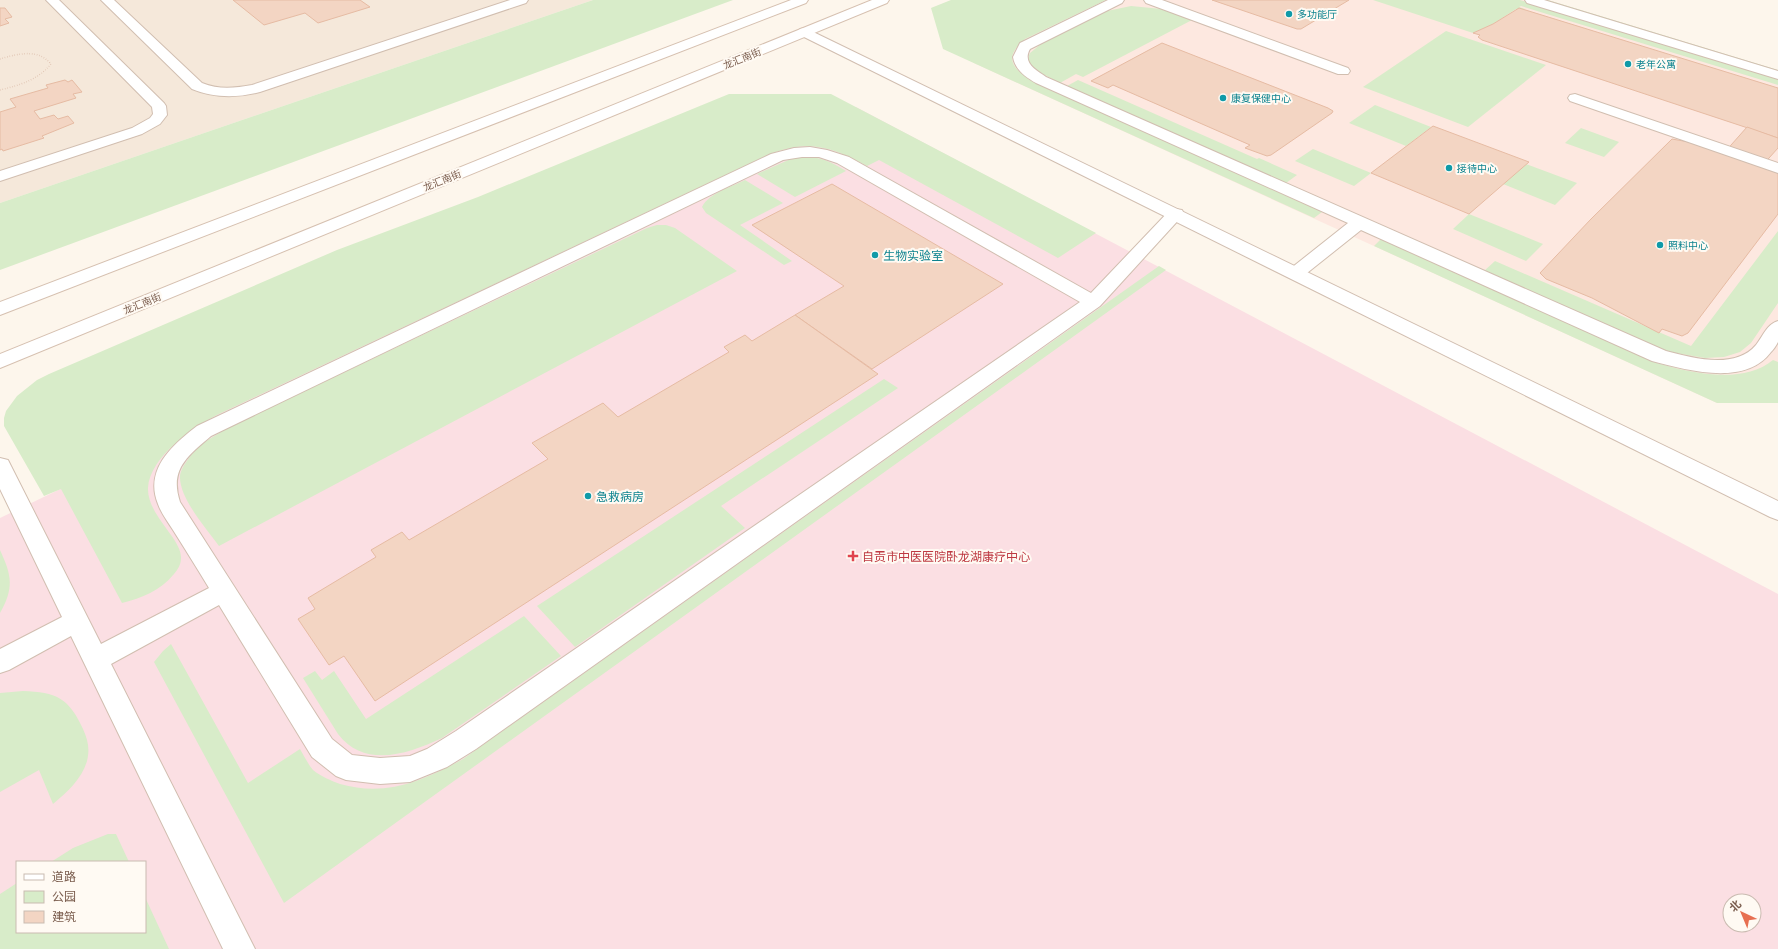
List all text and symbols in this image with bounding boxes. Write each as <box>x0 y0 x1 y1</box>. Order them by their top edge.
place label: 多功能厅 <box>1297 8 1337 20</box>
marker: 多功能厅 <box>1284 9 1294 19</box>
street label: 龙汇南街 <box>721 45 763 71</box>
place label: 老年公寓 <box>1636 58 1676 70</box>
marker: 老年公寓 <box>1623 59 1633 69</box>
place label: 康复保健中心 <box>1231 92 1291 104</box>
marker: 康复保健中心 <box>1218 93 1228 103</box>
place label: 接待中心 <box>1457 162 1497 174</box>
marker: 接待中心 <box>1444 163 1454 173</box>
street label: 龙汇南街 <box>421 167 463 193</box>
place label: 照料中心 <box>1668 239 1708 251</box>
marker: 照料中心 <box>1655 240 1665 250</box>
place label: 生物实验室 <box>883 248 943 262</box>
marker: 生物实验室 <box>870 250 880 260</box>
street label: 龙汇南街 <box>121 290 163 316</box>
place label: 急救病房 <box>596 489 644 503</box>
marker: 急救病房 <box>583 491 593 501</box>
place label: 自贡市中医医院卧龙湖康疗中心 <box>862 549 1030 563</box>
marker: 自贡市中医医院卧龙湖康疗中心 <box>847 550 859 562</box>
legend <box>16 861 146 933</box>
text: 道路 <box>52 869 76 883</box>
text: 公园 <box>52 889 76 903</box>
north arrow <box>1722 893 1762 933</box>
text: 北 <box>1726 897 1743 914</box>
text: 建筑 <box>52 909 76 923</box>

